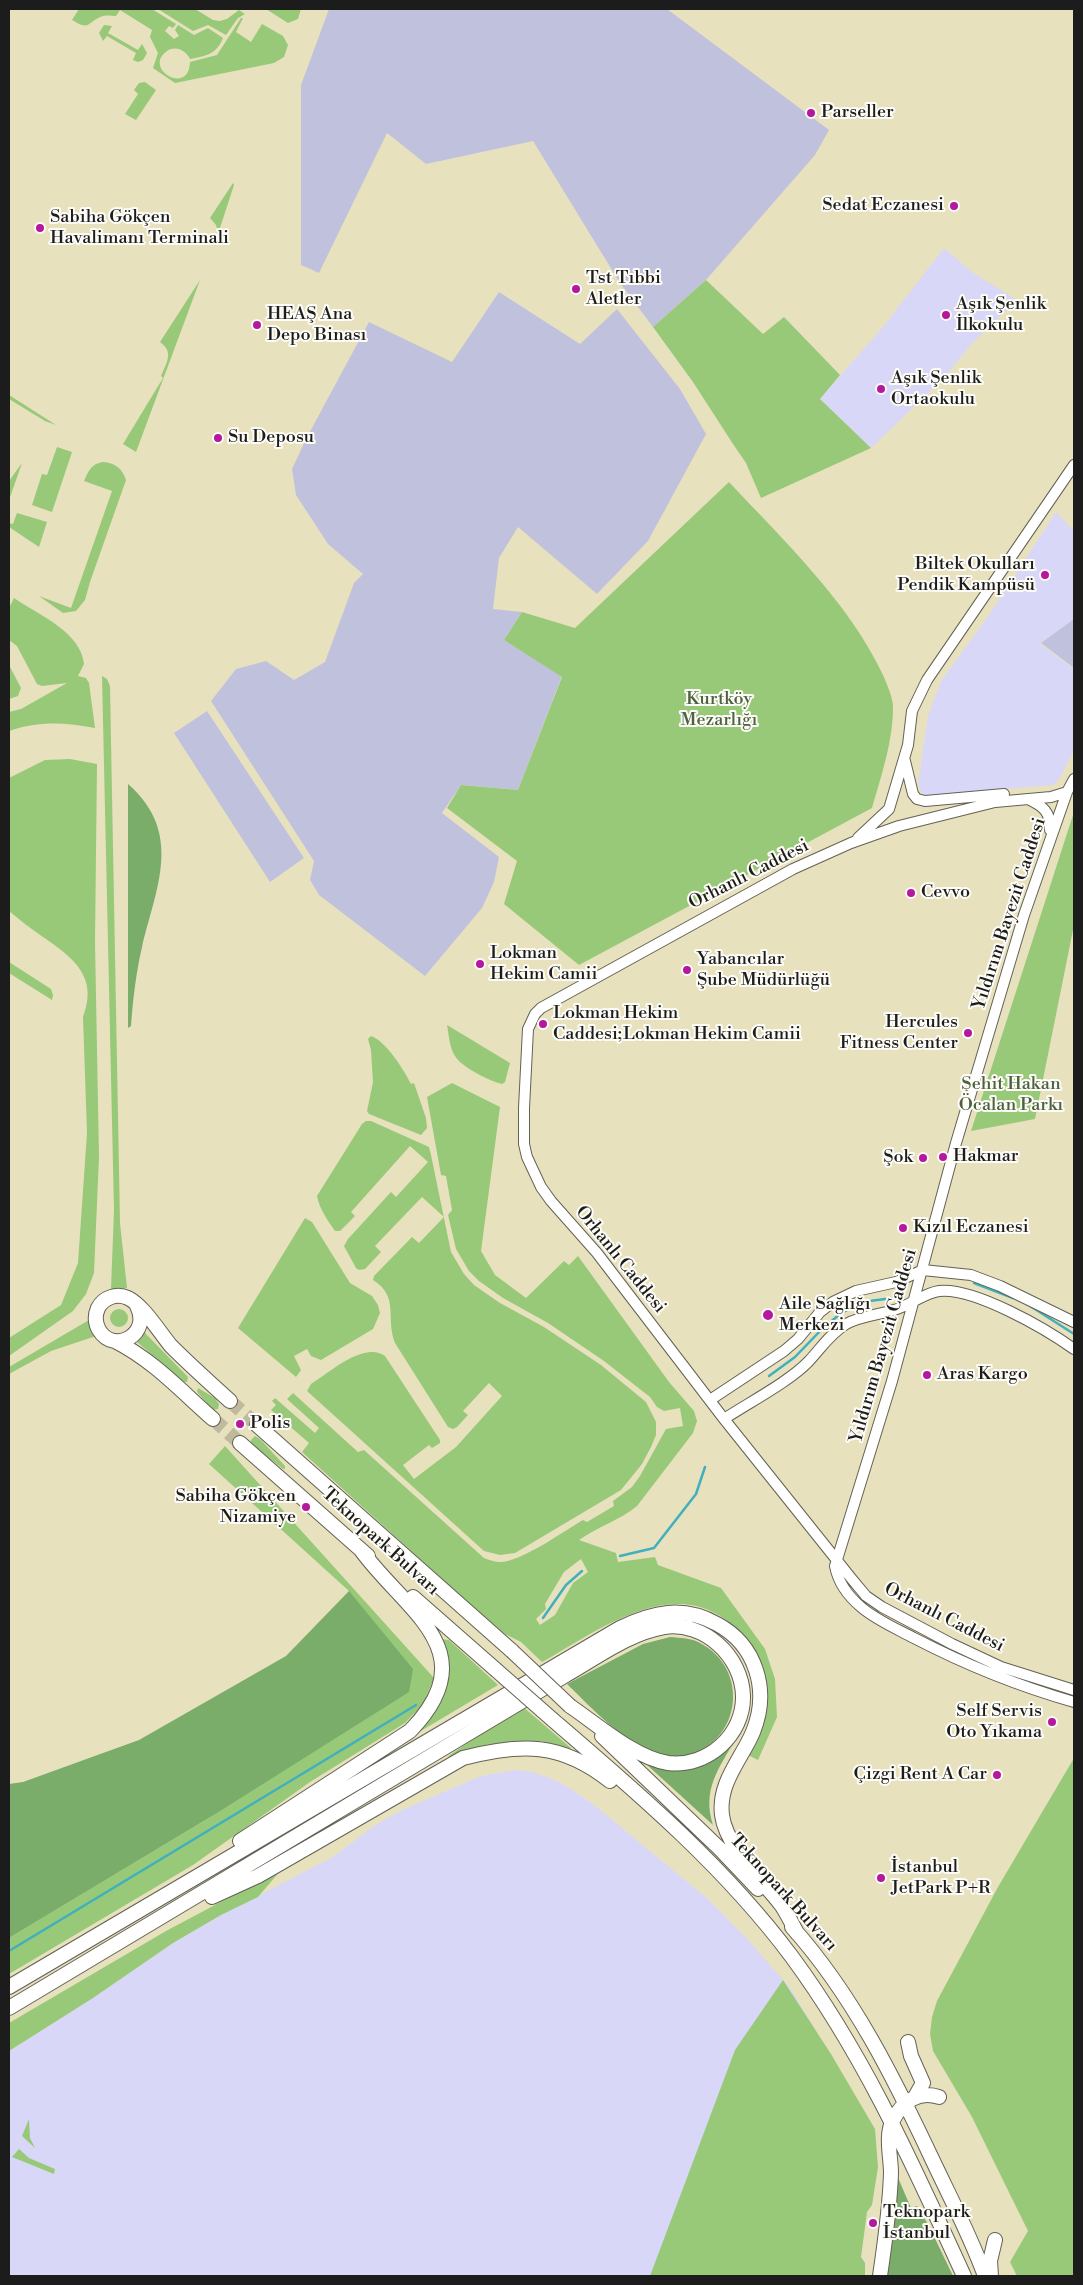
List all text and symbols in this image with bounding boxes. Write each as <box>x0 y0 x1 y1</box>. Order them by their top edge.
place label: Parseller <box>821 102 894 124</box>
marker: Parseller <box>805 107 817 119</box>
place label: Sedat Eczanesi <box>822 195 944 217</box>
marker: Sedat Eczanesi <box>948 200 960 212</box>
place label: Sabiha Gökçen Havalimanı Terminali <box>50 207 229 250</box>
marker: Sabiha Gökçen Havalimanı Terminali <box>34 222 46 234</box>
place label: Tst Tıbbi Aletler <box>586 268 661 310</box>
marker: Tst Tıbbi Aletler <box>570 283 582 295</box>
place label: Aşık Şenlik İlkokulu <box>956 294 1046 336</box>
place label: HEAŞ Ana Depo Binası <box>267 304 367 346</box>
marker: Aşık Şenlik İlkokulu <box>940 309 952 321</box>
marker: HEAŞ Ana Depo Binası <box>251 319 263 331</box>
place label: Aşık Şenlik Ortaokulu <box>891 368 981 410</box>
marker: Aşık Şenlik Ortaokulu <box>875 383 887 395</box>
place label: Su Deposu <box>228 427 314 449</box>
marker: Su Deposu <box>212 432 224 444</box>
place label: Biltek Okulları Pendik Kampüsü <box>897 554 1035 596</box>
marker: Biltek Okulları Pendik Kampüsü <box>1039 569 1051 581</box>
park label: Kurtköy Mezarlığı <box>681 689 757 732</box>
street label: Yıldırım Bayezit Caddesi <box>969 815 1051 1013</box>
street label: Orhanlı Caddesi <box>685 835 813 915</box>
place label: Cevvo <box>921 882 970 904</box>
marker: Cevvo <box>905 887 917 899</box>
place label: Lokman Hekim Camii <box>490 943 597 986</box>
place label: Yabancılar Şube Müdürlüğü <box>697 949 830 992</box>
marker: Lokman Hekim Camii <box>474 958 486 970</box>
marker: Yabancılar Şube Müdürlüğü <box>681 964 693 976</box>
place label: Lokman Hekim Caddesi;Lokman Hekim Camii <box>553 1003 801 1046</box>
place label: Hercules Fitness Center <box>840 1012 958 1054</box>
marker: Lokman Hekim Caddesi;Lokman Hekim Camii <box>537 1018 549 1030</box>
marker: Hercules Fitness Center <box>962 1027 974 1039</box>
park label: Şehit Hakan Öcalan Parkı <box>959 1074 1063 1116</box>
place label: Hakmar <box>953 1146 1019 1168</box>
place label: Şok <box>883 1147 913 1169</box>
marker: Hakmar <box>937 1151 949 1163</box>
marker: Şok <box>917 1152 929 1164</box>
street label: Orhanlı Caddesi <box>570 1202 670 1318</box>
place label: Kızıl Eczanesi <box>913 1217 1029 1239</box>
marker: Kızıl Eczanesi <box>897 1222 909 1234</box>
street label: Yıldırım Bayezit Caddesi <box>846 1246 922 1446</box>
place label: Aile Sağlığı Merkezi <box>779 1294 871 1336</box>
marker: Aile Sağlığı Merkezi <box>761 1308 775 1322</box>
place label: Aras Kargo <box>937 1364 1028 1386</box>
marker: Aras Kargo <box>921 1369 933 1381</box>
place label: Polis <box>250 1413 290 1435</box>
marker: Polis <box>234 1418 246 1430</box>
street label: Teknopark Bulvarı <box>317 1484 443 1600</box>
place label: Sabiha Gökçen Nizamiye <box>175 1486 296 1528</box>
marker: Sabiha Gökçen Nizamiye <box>300 1501 312 1513</box>
street label: Orhanlı Caddesi <box>880 1578 1008 1658</box>
place label: Self Servis Oto Yıkama <box>946 1701 1042 1744</box>
marker: Self Servis Oto Yıkama <box>1046 1716 1058 1728</box>
place label: Çizgi Rent A Car <box>854 1764 987 1786</box>
marker: Çizgi Rent A Car <box>991 1769 1003 1781</box>
street label: Teknopark Bulvarı <box>725 1830 841 1956</box>
place label: İstanbul JetPark P+R <box>891 1857 990 1900</box>
marker: İstanbul JetPark P+R <box>875 1872 887 1884</box>
place label: Teknopark İstanbul <box>883 2202 970 2244</box>
marker: Teknopark İstanbul <box>867 2217 879 2229</box>

